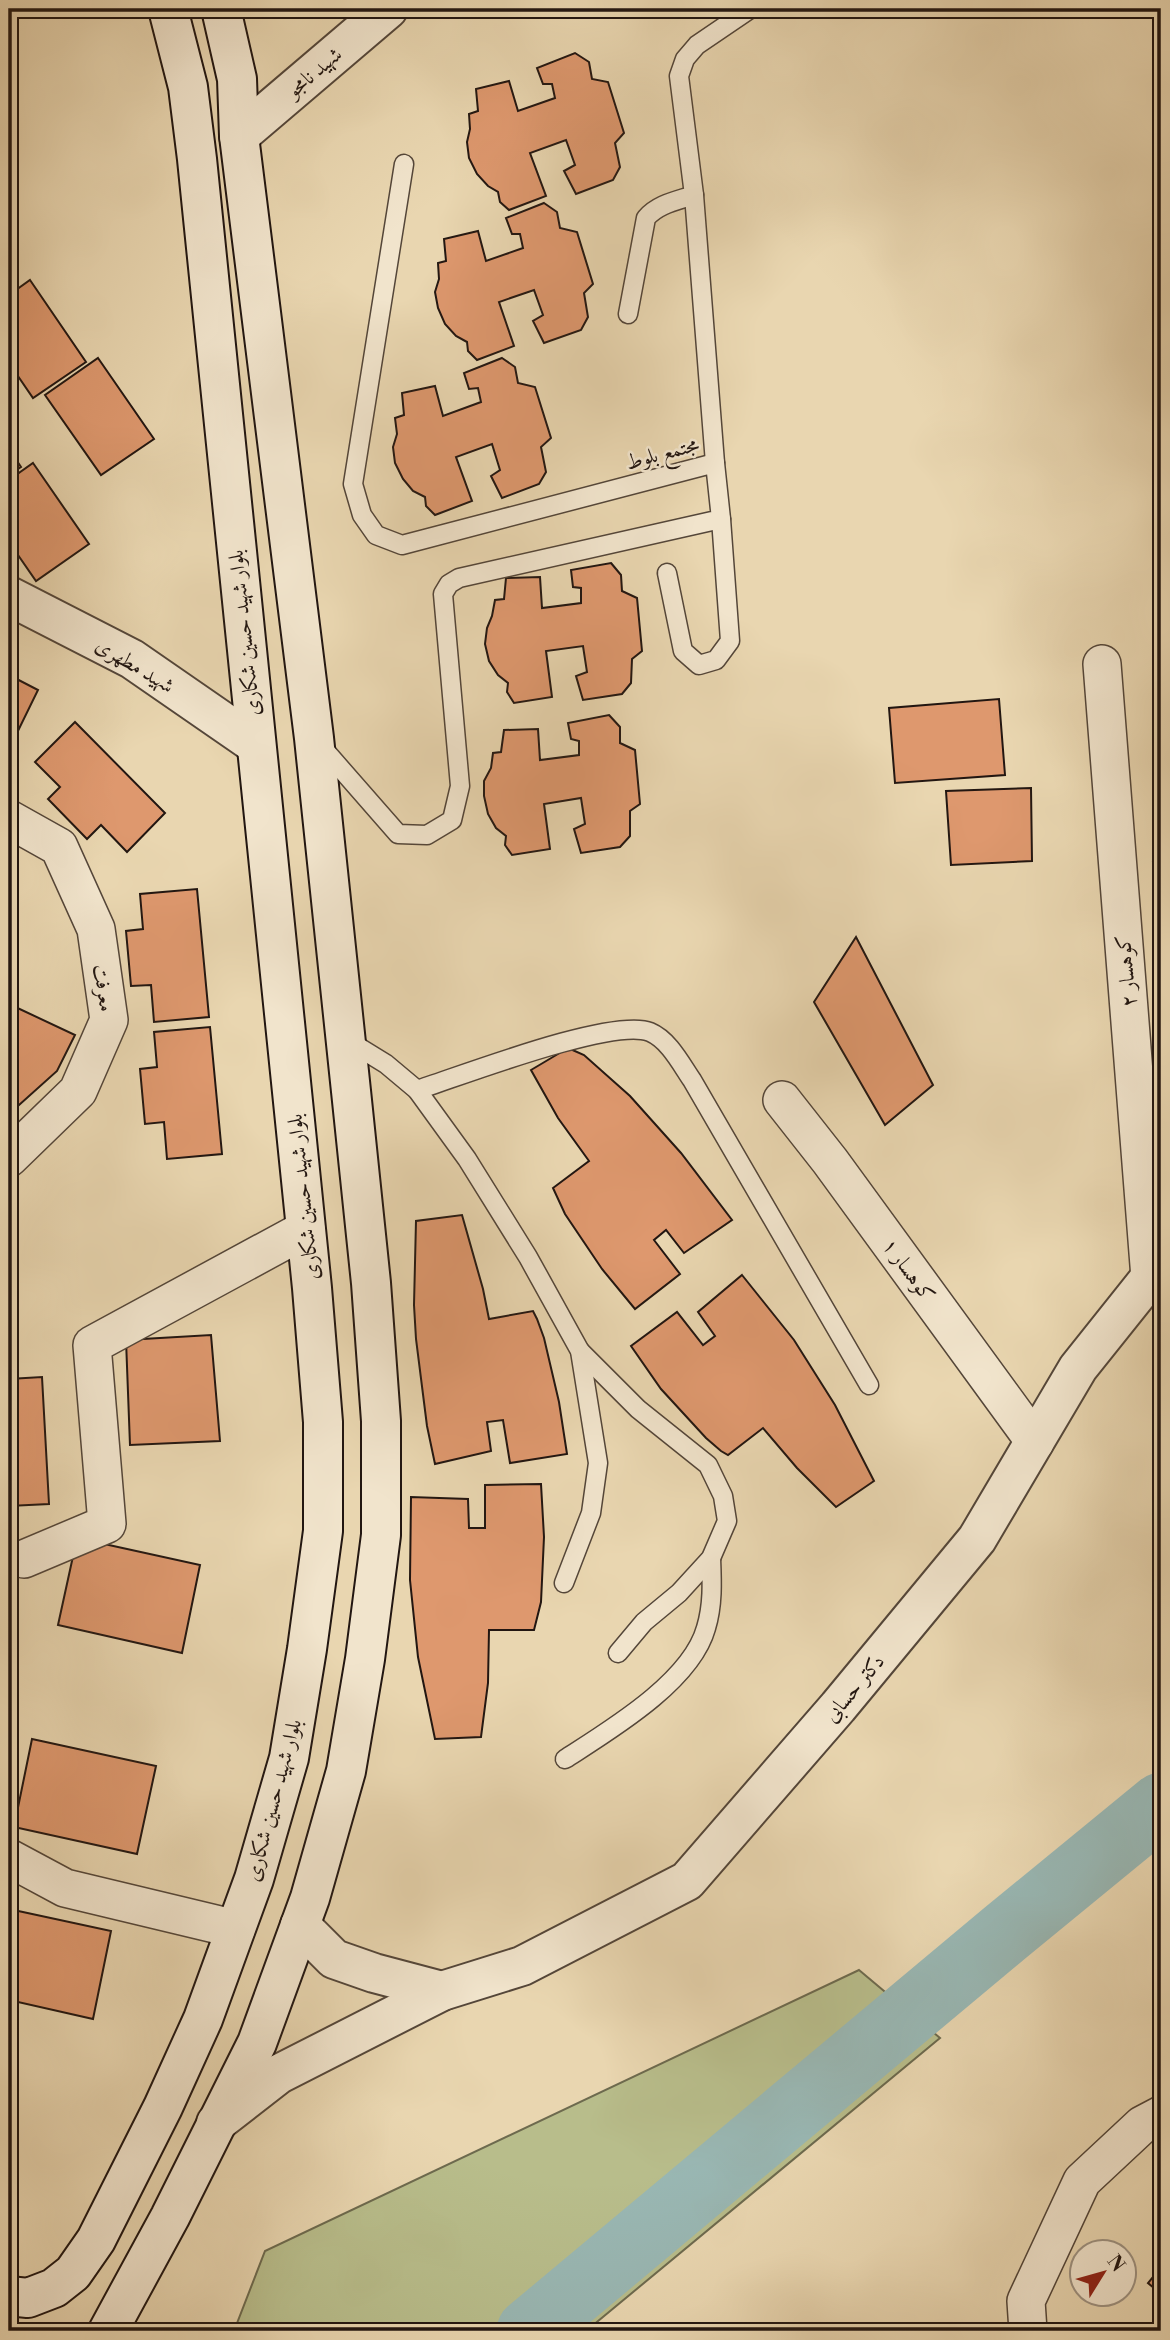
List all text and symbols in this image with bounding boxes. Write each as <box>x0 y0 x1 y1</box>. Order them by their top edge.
street label: شهید نامجو <box>280 42 348 105</box>
street label: مجتمع بلوط <box>623 432 703 481</box>
street label: بلوار شهید حسین شکاری <box>223 549 267 717</box>
street label: شهید مطهری <box>90 632 179 700</box>
street label: کوهسار ۲ <box>1111 934 1143 1008</box>
street label: معرفت <box>87 963 119 1014</box>
street label: بلوار شهید حسین شکاری <box>282 1113 326 1281</box>
street label: کوهسار ۱ <box>876 1234 940 1307</box>
street label: دکتر حسابی <box>819 1649 892 1729</box>
street label: بلوار شهید حسین شکاری <box>240 1716 308 1884</box>
north arrow <box>1068 2238 1138 2308</box>
text: N <box>1102 2250 1130 2277</box>

